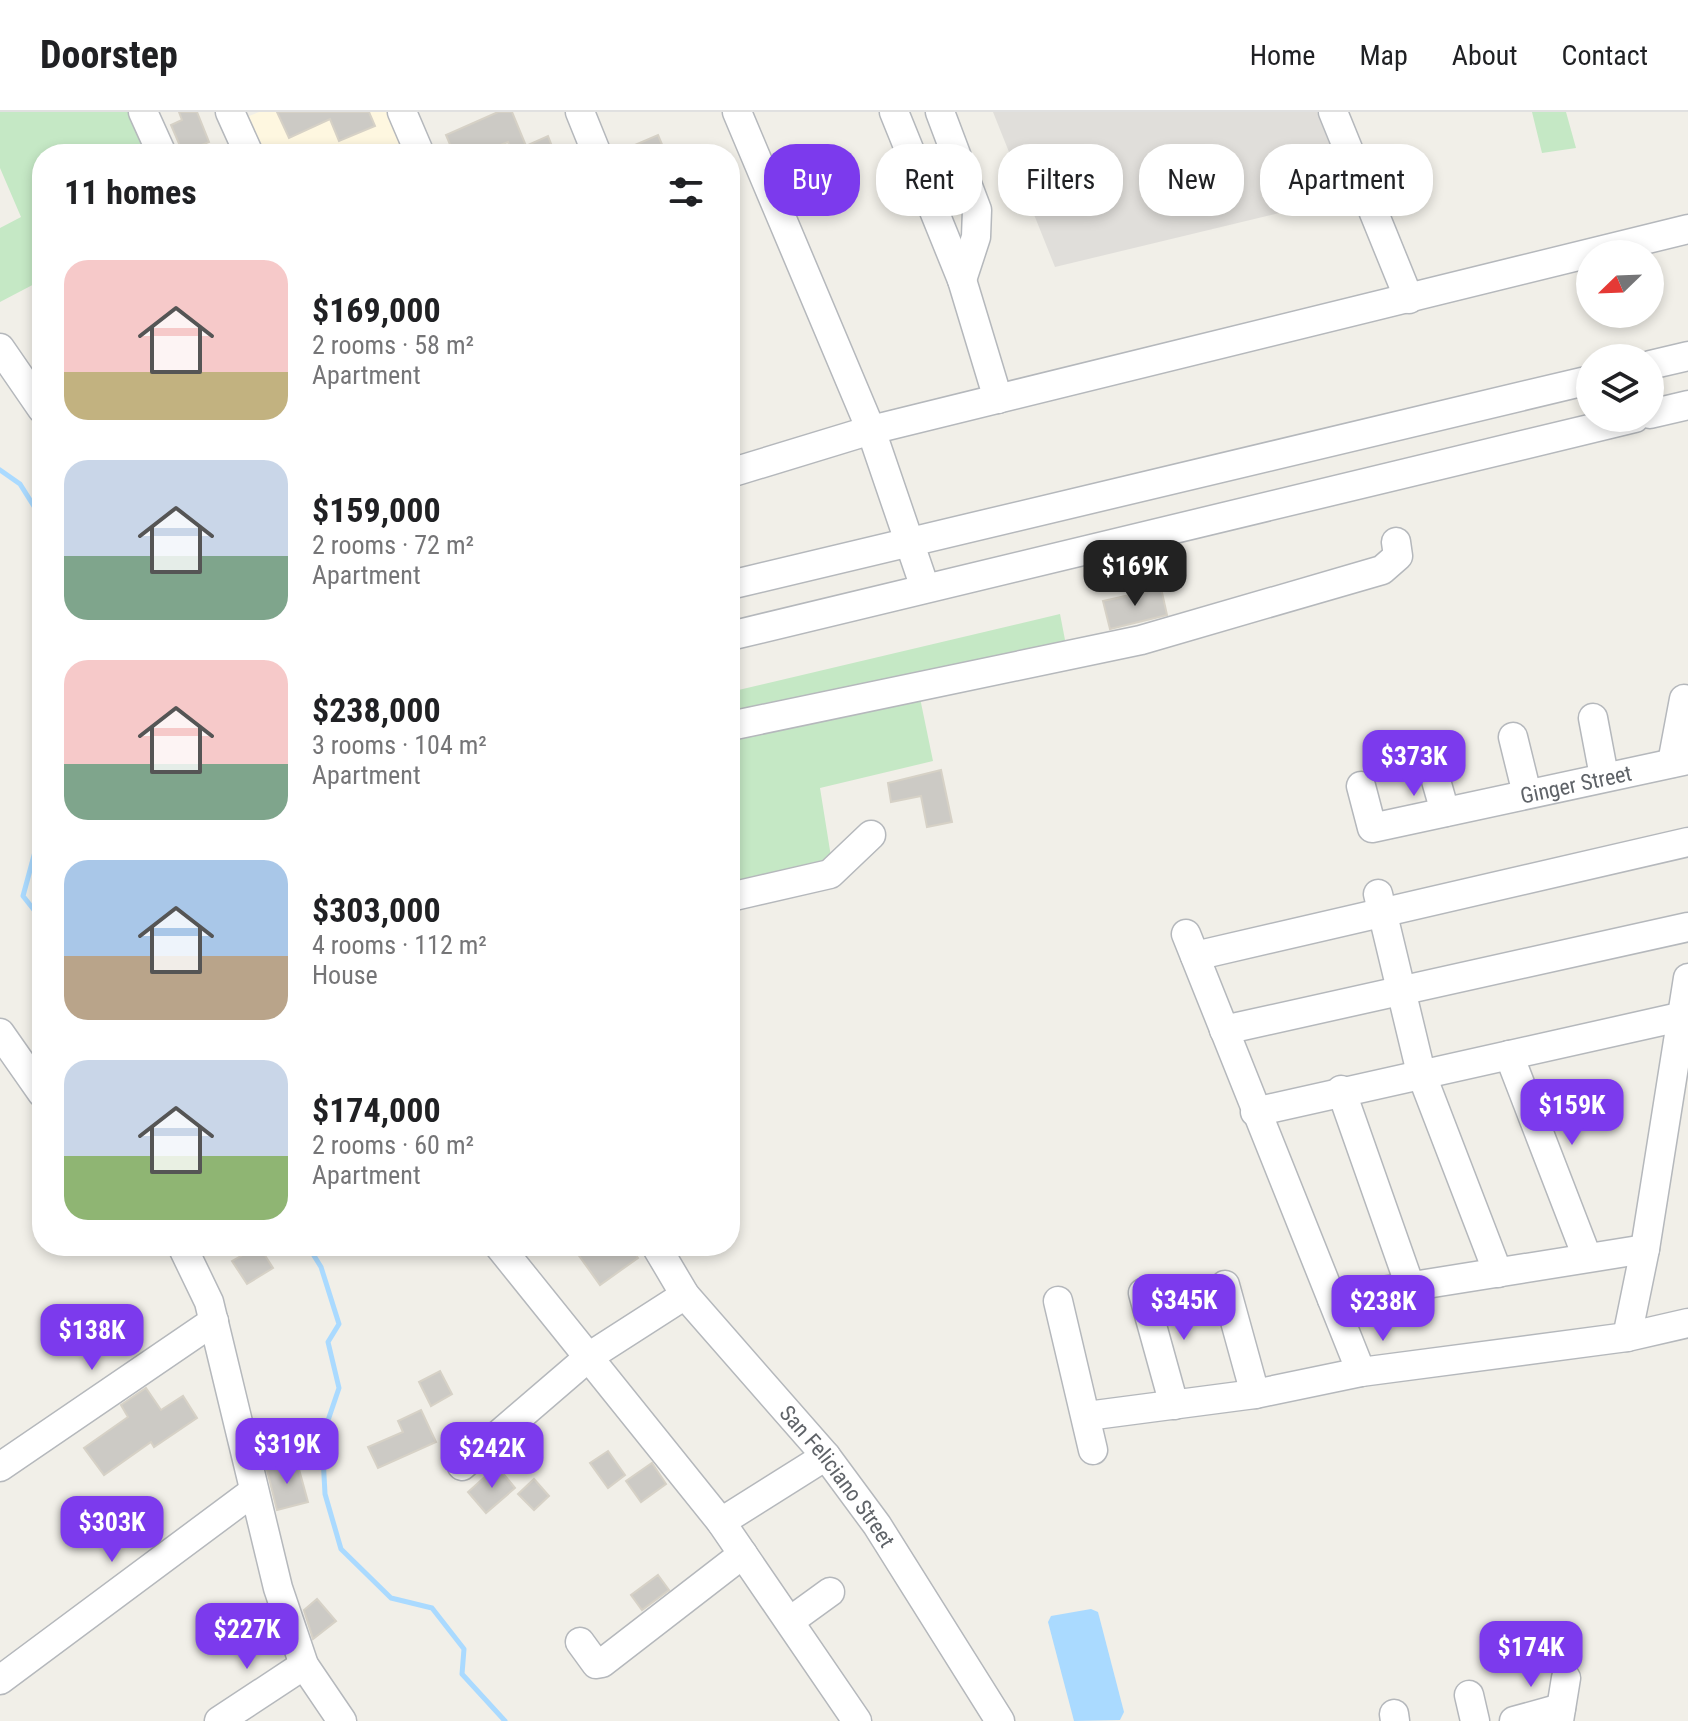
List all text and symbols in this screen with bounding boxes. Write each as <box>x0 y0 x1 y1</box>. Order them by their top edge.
text: Doorstep <box>40 33 178 77</box>
text: Home <box>1250 39 1315 72</box>
text: Map <box>1359 39 1408 72</box>
text: About <box>1452 39 1518 72</box>
text: Contact <box>1562 39 1648 72</box>
chip: Buy <box>764 144 860 216</box>
chip: Rent <box>876 144 982 216</box>
chip: Filters <box>998 144 1123 216</box>
chip: New <box>1139 144 1244 216</box>
chip: Apartment <box>1260 144 1433 216</box>
icon: filters <box>664 170 708 214</box>
text: 11 homes <box>64 172 197 212</box>
north arrow <box>1576 240 1664 328</box>
map controls <box>1576 240 1664 432</box>
text: $169,000 <box>312 290 441 330</box>
icon: home <box>128 292 224 388</box>
text: 2 rooms · 58 m² <box>312 330 474 360</box>
button: layers <box>1576 344 1664 432</box>
text: Apartment <box>312 360 421 390</box>
text: $159,000 <box>312 490 441 530</box>
icon: home <box>128 492 224 588</box>
text: 2 rooms · 72 m² <box>312 530 474 560</box>
pin: $169K <box>1079 540 1191 608</box>
text: $169K <box>1102 551 1168 581</box>
text: Apartment <box>312 560 421 590</box>
text: $238,000 <box>312 690 441 730</box>
icon: home <box>128 692 224 788</box>
text: 3 rooms · 104 m² <box>312 730 487 760</box>
pin: $373K <box>1358 730 1470 798</box>
text: $373K <box>1381 741 1447 771</box>
text: Apartment <box>312 760 421 790</box>
street label: Ginger Street <box>1518 760 1634 808</box>
text: $303,000 <box>312 890 441 930</box>
icon: home <box>128 892 224 988</box>
text: 4 rooms · 112 m² <box>312 930 487 960</box>
text: House <box>312 960 378 990</box>
pin: $159K <box>1516 1079 1628 1147</box>
text: $174,000 <box>312 1090 441 1130</box>
text: $159K <box>1539 1090 1605 1120</box>
icon: home <box>128 1092 224 1188</box>
text: 2 rooms · 60 m² <box>312 1130 474 1160</box>
text: Apartment <box>312 1160 421 1190</box>
pin: $345K <box>1128 1274 1240 1342</box>
pin: $238K <box>1327 1275 1439 1343</box>
text: $345K <box>1151 1285 1217 1315</box>
text: $238K <box>1350 1286 1416 1316</box>
pin: $138K <box>36 1304 148 1372</box>
text: $138K <box>59 1315 125 1345</box>
street label: San Feliciano Street <box>775 1400 900 1552</box>
pin: $319K <box>231 1418 343 1486</box>
pin: $242K <box>436 1422 548 1490</box>
text: $319K <box>254 1429 320 1459</box>
text: $242K <box>459 1433 525 1463</box>
pin: $303K <box>56 1496 168 1564</box>
text: $303K <box>79 1507 145 1537</box>
pin: $227K <box>191 1603 303 1671</box>
text: $227K <box>214 1614 280 1644</box>
pin: $174K <box>1475 1621 1587 1689</box>
text: $174K <box>1498 1632 1564 1662</box>

